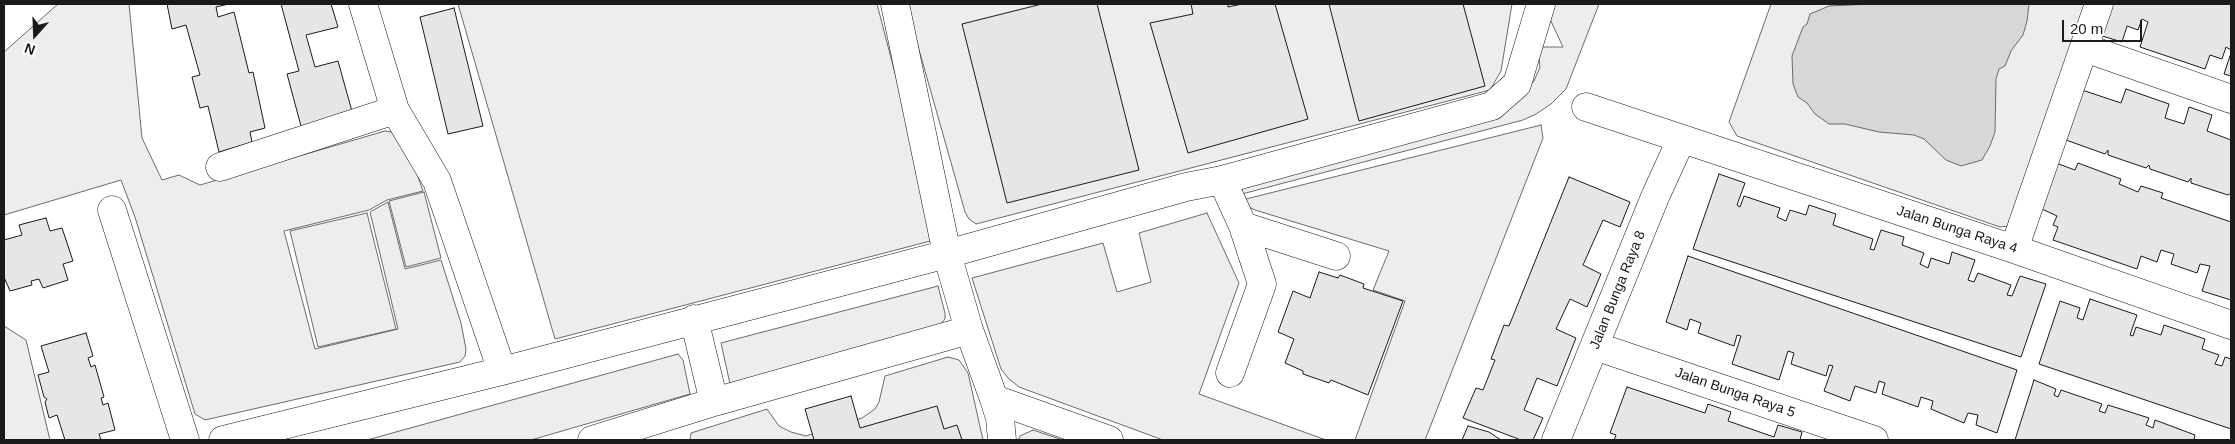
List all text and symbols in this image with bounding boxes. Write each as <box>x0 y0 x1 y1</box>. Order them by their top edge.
north arrow <box>10 10 60 60</box>
scale bar <box>2065 10 2145 42</box>
text: 20 m <box>2070 20 2103 37</box>
text: N <box>22 40 37 58</box>
street label: Jalan Bunga Raya 4 <box>1894 203 2020 257</box>
street label: Jalan Bunga Raya 8 <box>1587 228 1649 352</box>
street label: Jalan Bunga Raya 5 <box>1673 365 1797 421</box>

